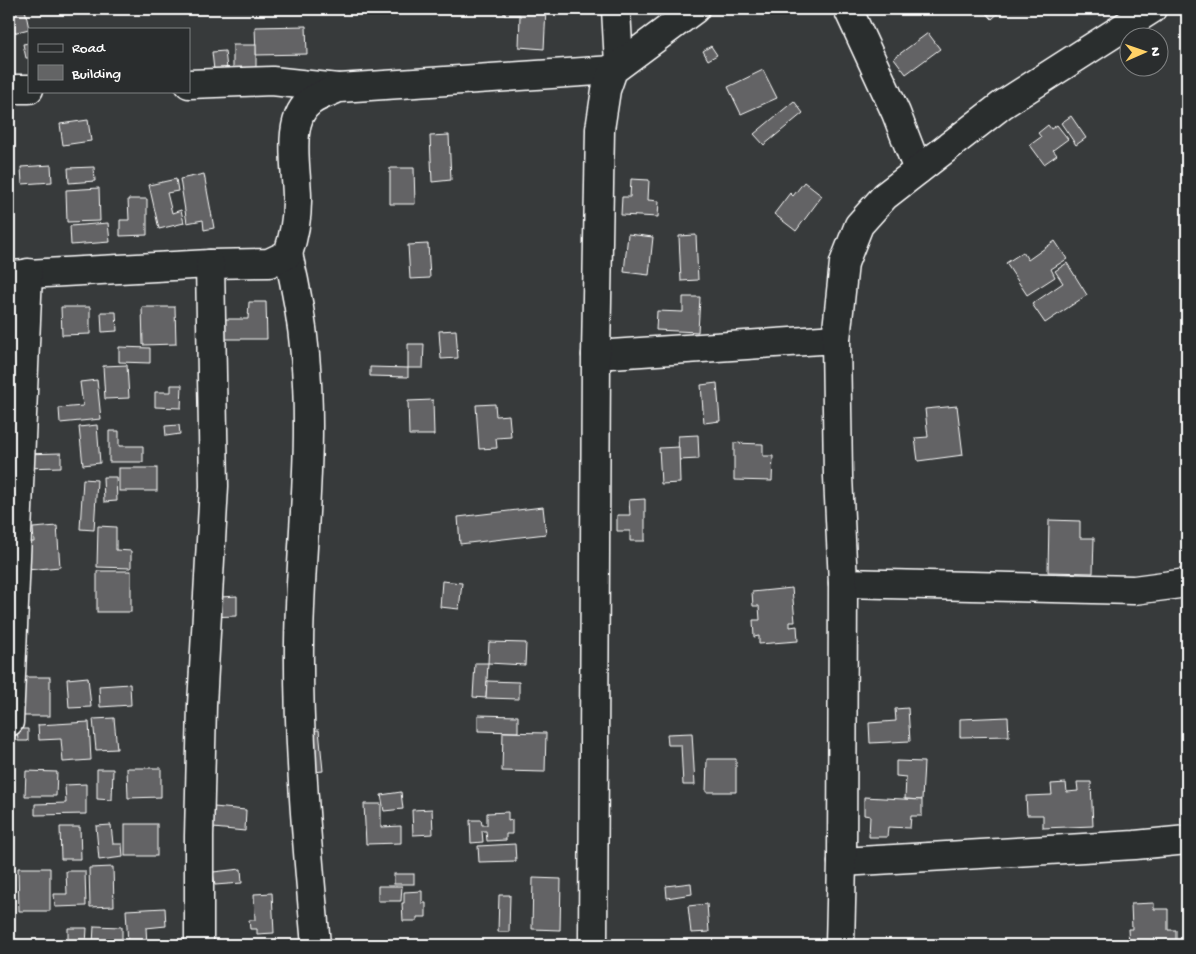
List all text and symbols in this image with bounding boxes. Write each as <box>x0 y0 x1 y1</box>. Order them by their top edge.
legend <box>28 28 190 92</box>
north arrow <box>1118 28 1168 78</box>
text: Road <box>72 40 106 58</box>
text: N <box>1146 47 1163 56</box>
text: Building <box>71 66 121 84</box>

